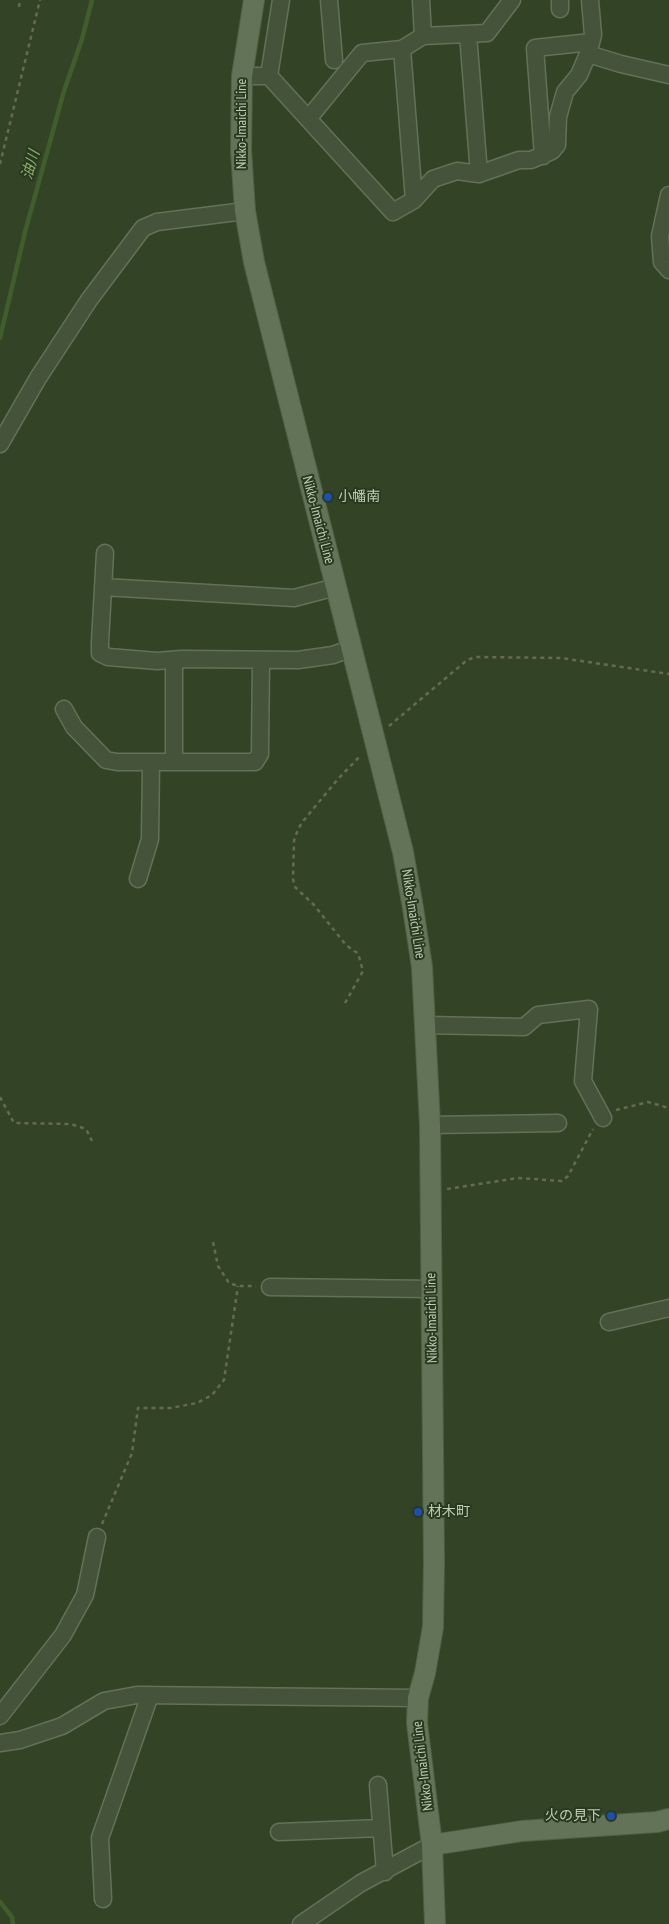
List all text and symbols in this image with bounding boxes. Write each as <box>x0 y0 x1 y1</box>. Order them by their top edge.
street label: Nikko-Imaichi Line <box>234 79 250 169</box>
water label: 油川 <box>18 148 44 182</box>
street label: Nikko-Imaichi Line <box>298 474 338 566</box>
place label: 小幡南 <box>338 489 380 505</box>
marker: 小幡南 <box>322 491 334 503</box>
street label: Nikko-Imaichi Line <box>398 868 428 960</box>
street label: Nikko-Imaichi Line <box>423 1273 441 1363</box>
place label: 材木町 <box>428 1504 470 1520</box>
marker: 材木町 <box>412 1506 424 1518</box>
street label: Nikko-Imaichi Line <box>409 1720 437 1812</box>
place label: 火の見下 <box>545 1808 601 1824</box>
marker: 火の見下 <box>605 1810 617 1822</box>

